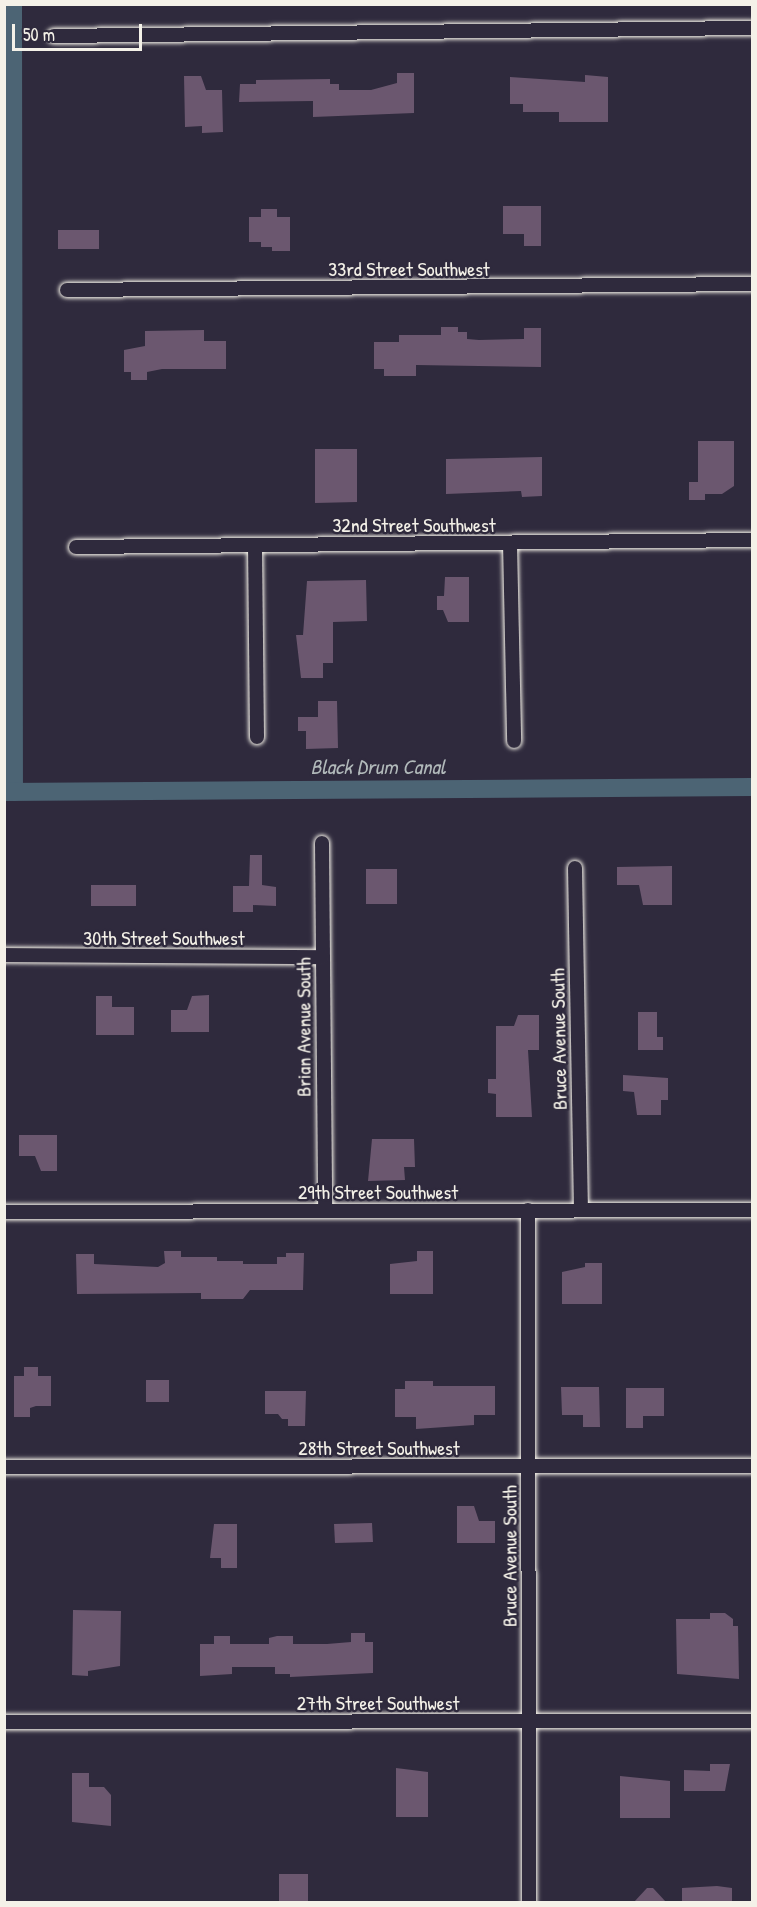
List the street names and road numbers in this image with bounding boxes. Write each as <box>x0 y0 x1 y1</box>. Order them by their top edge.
street label: 33rd Street Southwest <box>328 256 490 280</box>
street label: 32nd Street Southwest <box>332 512 496 536</box>
street label: 30th Street Southwest <box>83 925 245 949</box>
street label: Brian Avenue South <box>291 957 315 1097</box>
street label: Bruce Avenue South <box>545 968 571 1110</box>
street label: 29th Street Southwest <box>298 1179 458 1203</box>
street label: 28th Street Southwest <box>298 1435 460 1459</box>
street label: Bruce Avenue South <box>497 1485 521 1627</box>
street label: 27th Street Southwest <box>297 1690 459 1714</box>

